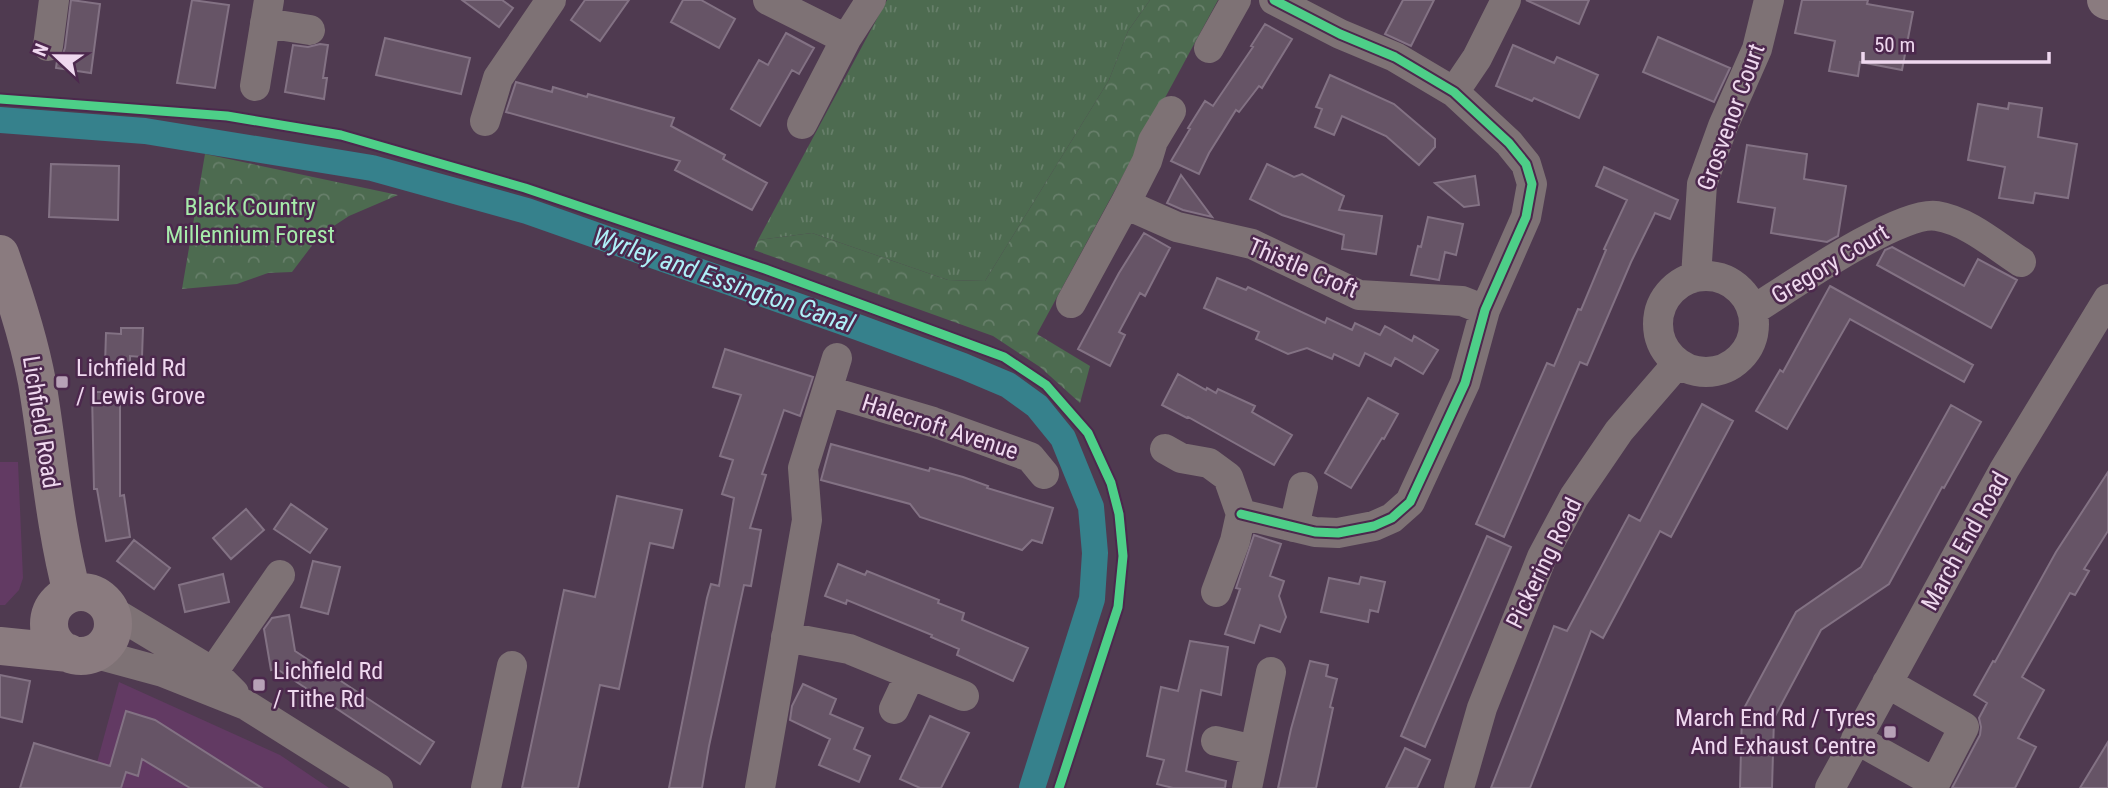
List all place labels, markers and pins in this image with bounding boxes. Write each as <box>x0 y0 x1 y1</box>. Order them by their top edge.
place label: Lichfield Rd / Lewis Grove <box>76 354 205 410</box>
marker: Lichfield Rd / Lewis Grove <box>54 374 70 390</box>
place label: Lichfield Rd / Tithe Rd <box>273 657 383 713</box>
marker: Lichfield Rd / Tithe Rd <box>251 677 267 693</box>
place label: March End Rd / Tyres And Exhaust Centre <box>1675 704 1876 760</box>
marker: March End Rd / Tyres And Exhaust Centre <box>1882 724 1898 740</box>

